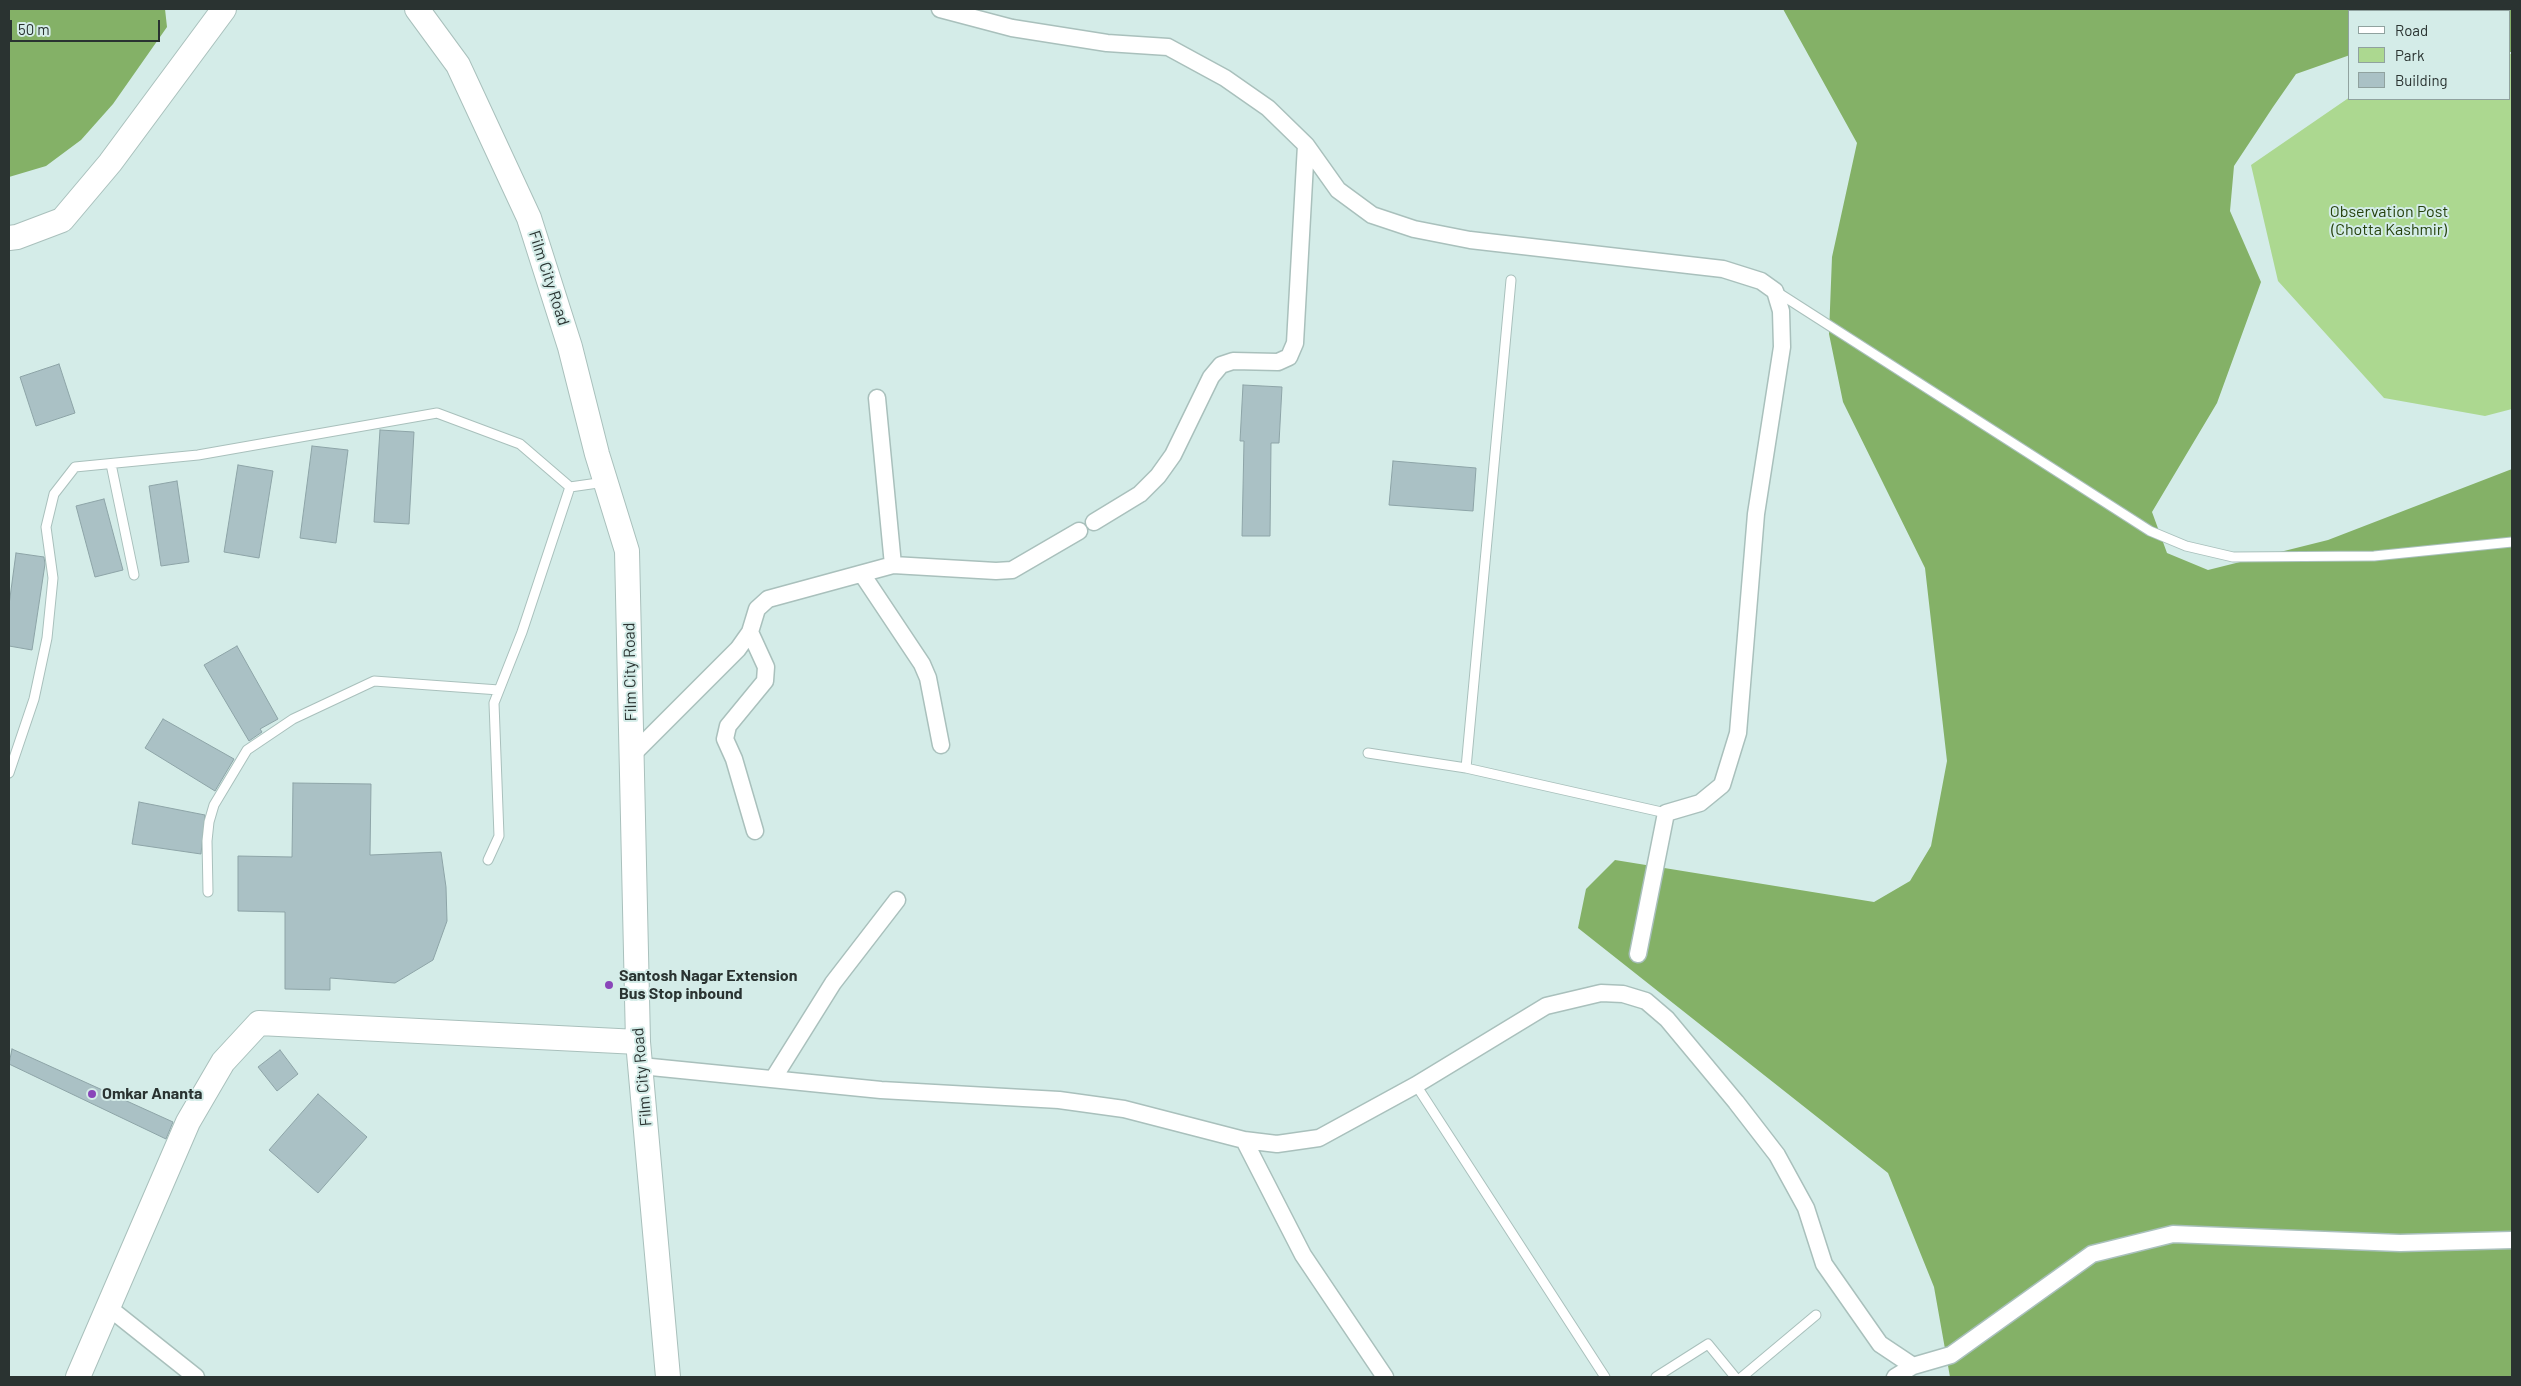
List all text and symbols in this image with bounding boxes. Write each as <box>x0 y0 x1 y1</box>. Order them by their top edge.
scale bar <box>12 10 162 42</box>
legend <box>2348 10 2511 100</box>
text: 50 m <box>18 20 50 38</box>
text: Road <box>2395 21 2428 39</box>
text: Park <box>2395 46 2424 64</box>
text: Building <box>2395 71 2448 89</box>
park label: Observation Post (Chotta Kashmir) <box>2330 202 2448 240</box>
street label: Film City Road <box>525 228 573 328</box>
street label: Film City Road <box>620 622 640 722</box>
place label: Santosh Nagar Extension Bus Stop inbound <box>619 966 797 1004</box>
marker: Santosh Nagar Extension Bus Stop inbound <box>603 979 615 991</box>
street label: Film City Road <box>628 1027 656 1127</box>
place label: Omkar Ananta <box>102 1084 202 1104</box>
marker: Omkar Ananta <box>86 1088 98 1100</box>

